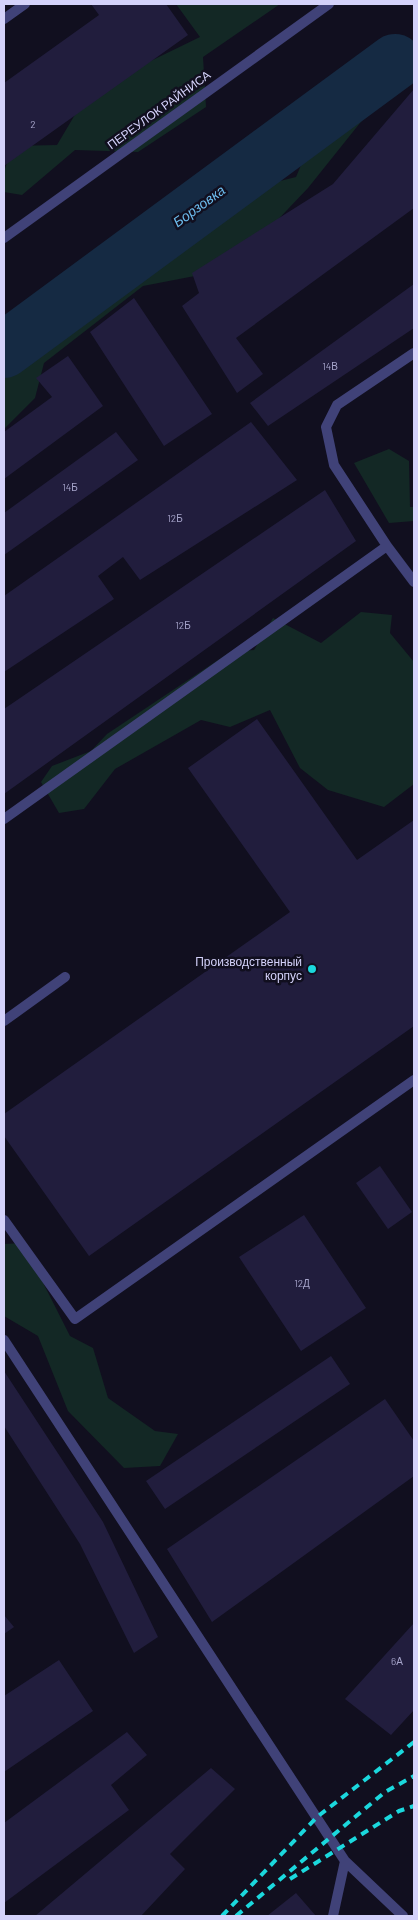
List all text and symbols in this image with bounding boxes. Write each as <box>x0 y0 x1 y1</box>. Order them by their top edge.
street label: ПЕРЕУЛОК РАЙНИСА <box>104 67 213 151</box>
house number: 2 <box>30 118 36 130</box>
water label: Борзовка <box>169 181 228 230</box>
house number: 14В <box>322 360 338 372</box>
house number: 14Б <box>62 481 78 493</box>
house number: 12Б <box>167 512 183 524</box>
house number: 12Б <box>175 619 191 631</box>
place label: Производственный корпус <box>195 954 302 983</box>
marker: Производственный корпус <box>306 963 318 975</box>
house number: 12Д <box>294 1277 310 1289</box>
house number: 6А <box>391 1655 403 1667</box>

